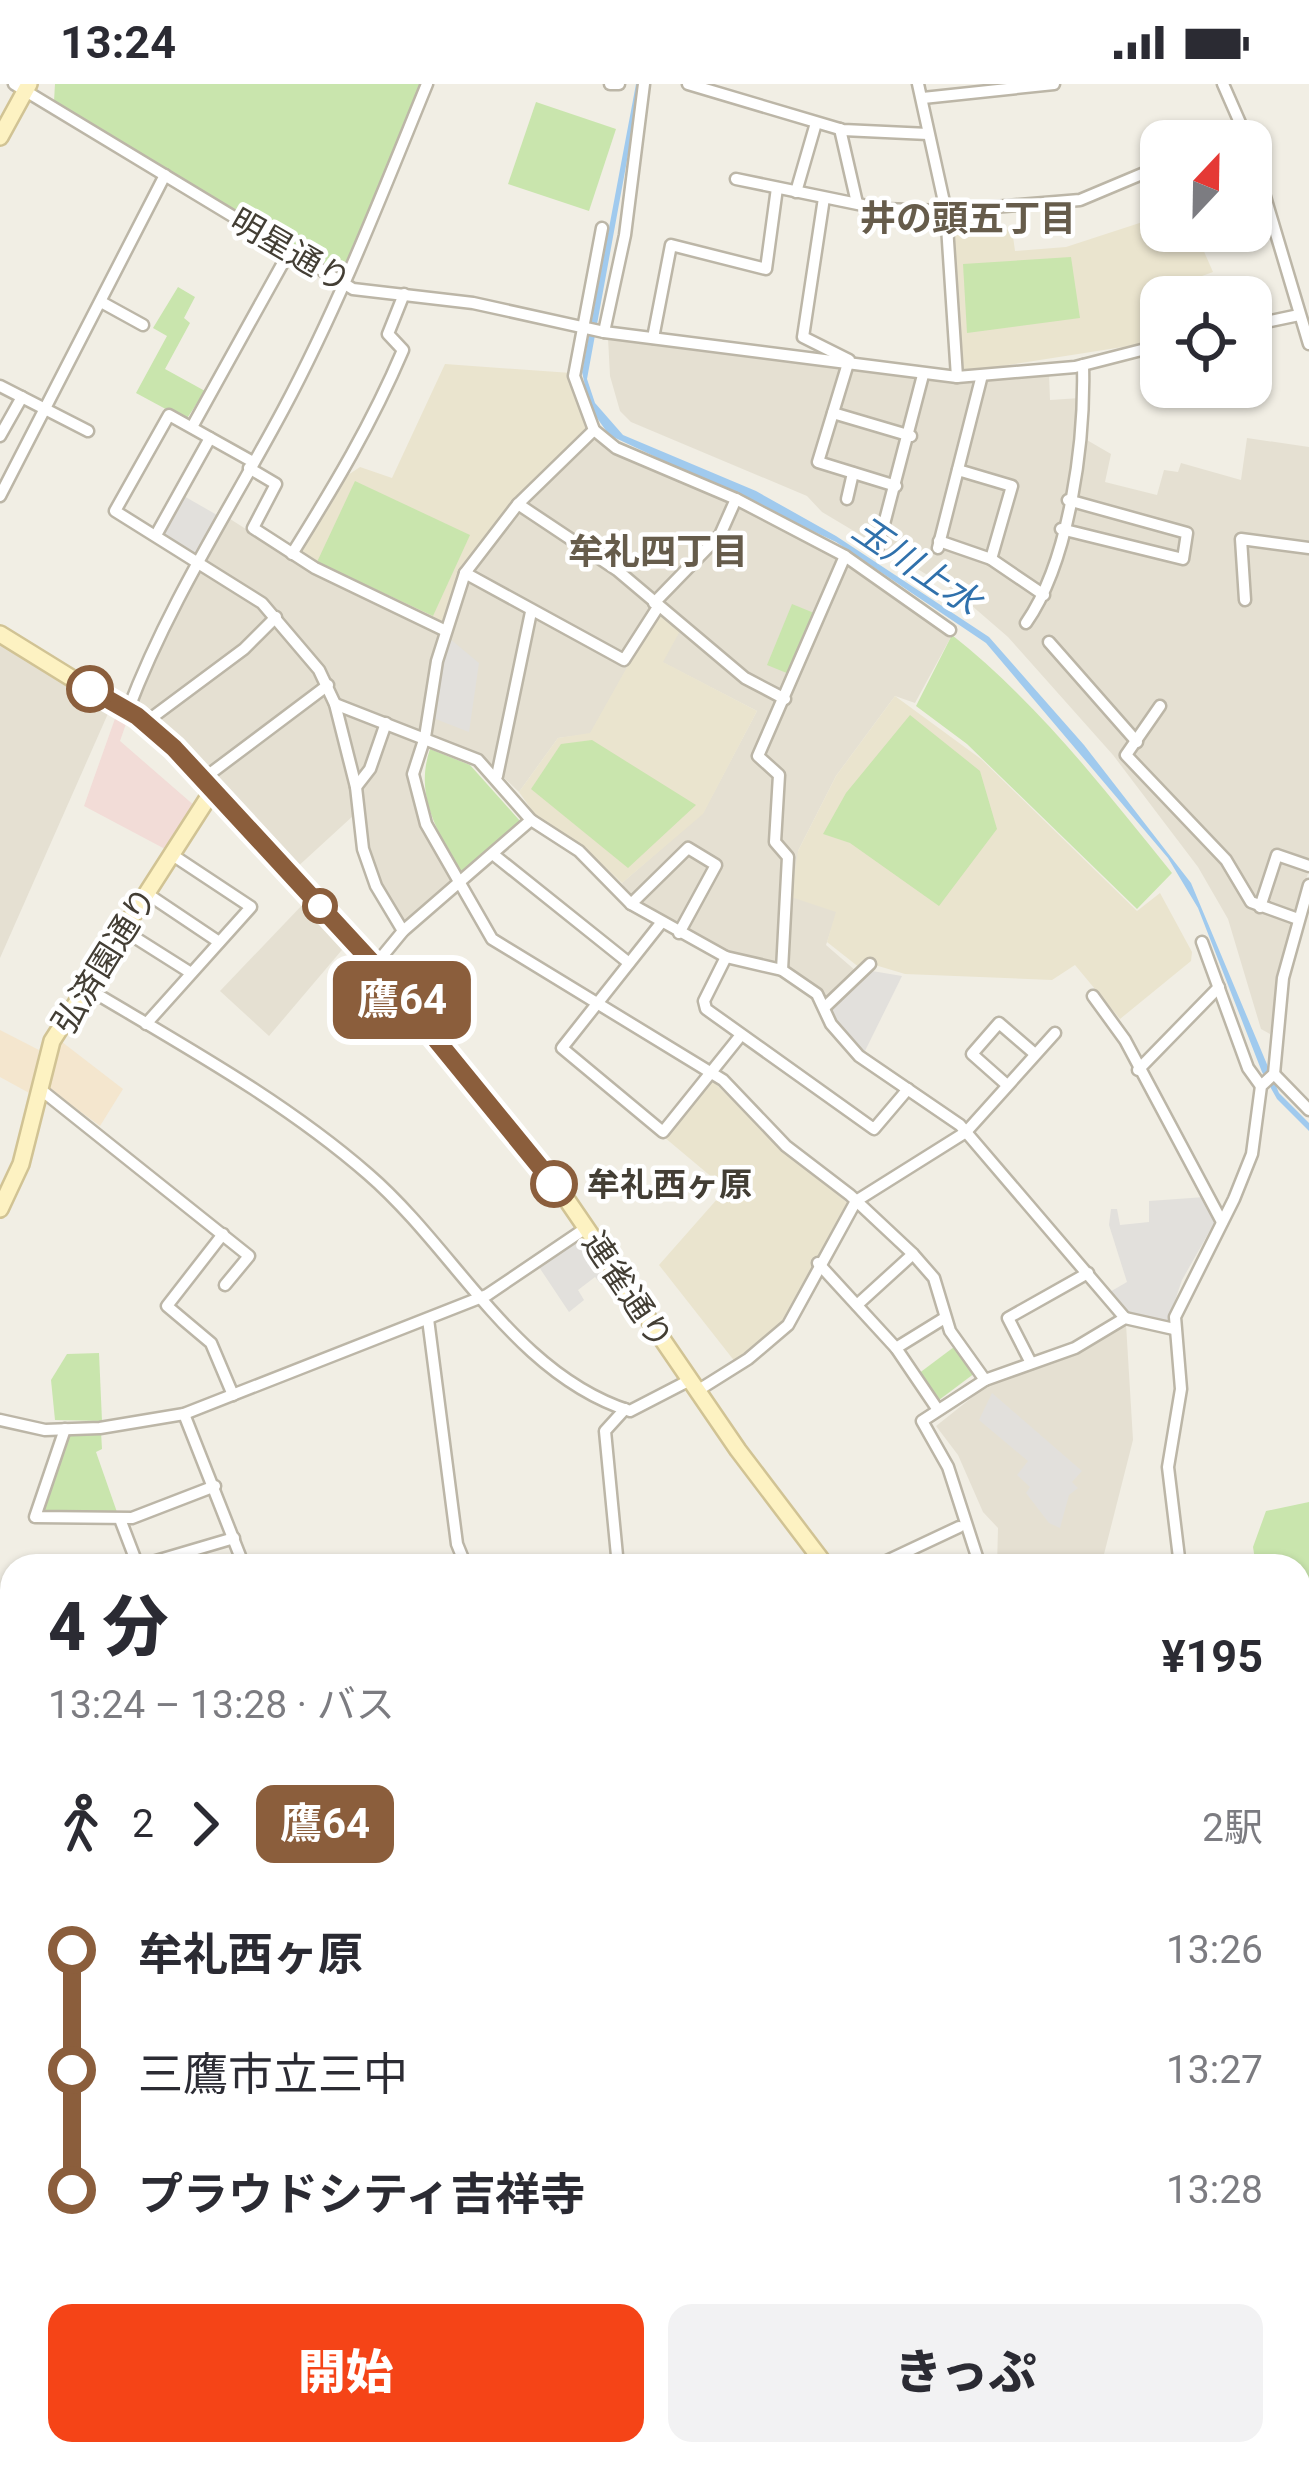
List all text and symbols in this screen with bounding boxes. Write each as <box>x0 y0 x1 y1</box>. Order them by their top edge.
text: 13:24 <box>60 16 176 69</box>
north arrow <box>1140 120 1272 252</box>
map controls <box>1140 120 1272 408</box>
district label: 井の頭五丁目 <box>860 198 1076 240</box>
street label: 明星通り <box>224 201 358 300</box>
button: locate <box>1140 276 1272 408</box>
water label: 玉川上水 <box>845 508 991 626</box>
district label: 牟礼四丁目 <box>568 531 748 573</box>
unlabelled marker <box>68 667 112 711</box>
street label: 弘済園通り <box>44 880 165 1041</box>
unlabelled marker <box>304 890 336 922</box>
line badge: 鷹64 <box>333 961 471 1039</box>
text: 鷹64 <box>357 975 447 1024</box>
marker: 牟礼西ヶ原 <box>532 1162 576 1206</box>
place label: 牟礼西ヶ原 <box>587 1165 752 1204</box>
street label: 連雀通り <box>575 1225 681 1356</box>
text: 4 分 <box>48 1589 169 1666</box>
text: ¥195 <box>1161 1630 1263 1683</box>
text: 13:24 – 13:28 · バス <box>48 1682 395 1728</box>
icon: walk <box>48 1791 114 1857</box>
icon: forward <box>172 1791 238 1857</box>
text: 鷹64 <box>280 1799 370 1848</box>
text: 2 <box>132 1801 154 1847</box>
text: 2駅 <box>1202 1805 1263 1851</box>
text: 13:26 <box>1166 1927 1263 1973</box>
text: 牟礼西ヶ原 <box>138 1928 363 1981</box>
text: 13:27 <box>1166 2047 1263 2093</box>
text: 三鷹市立三中 <box>138 2048 408 2101</box>
text: 13:28 <box>1166 2167 1263 2213</box>
text: プラウドシティ吉祥寺 <box>138 2168 585 2221</box>
button: 開始 <box>48 2304 644 2442</box>
button: きっぷ <box>668 2304 1263 2442</box>

